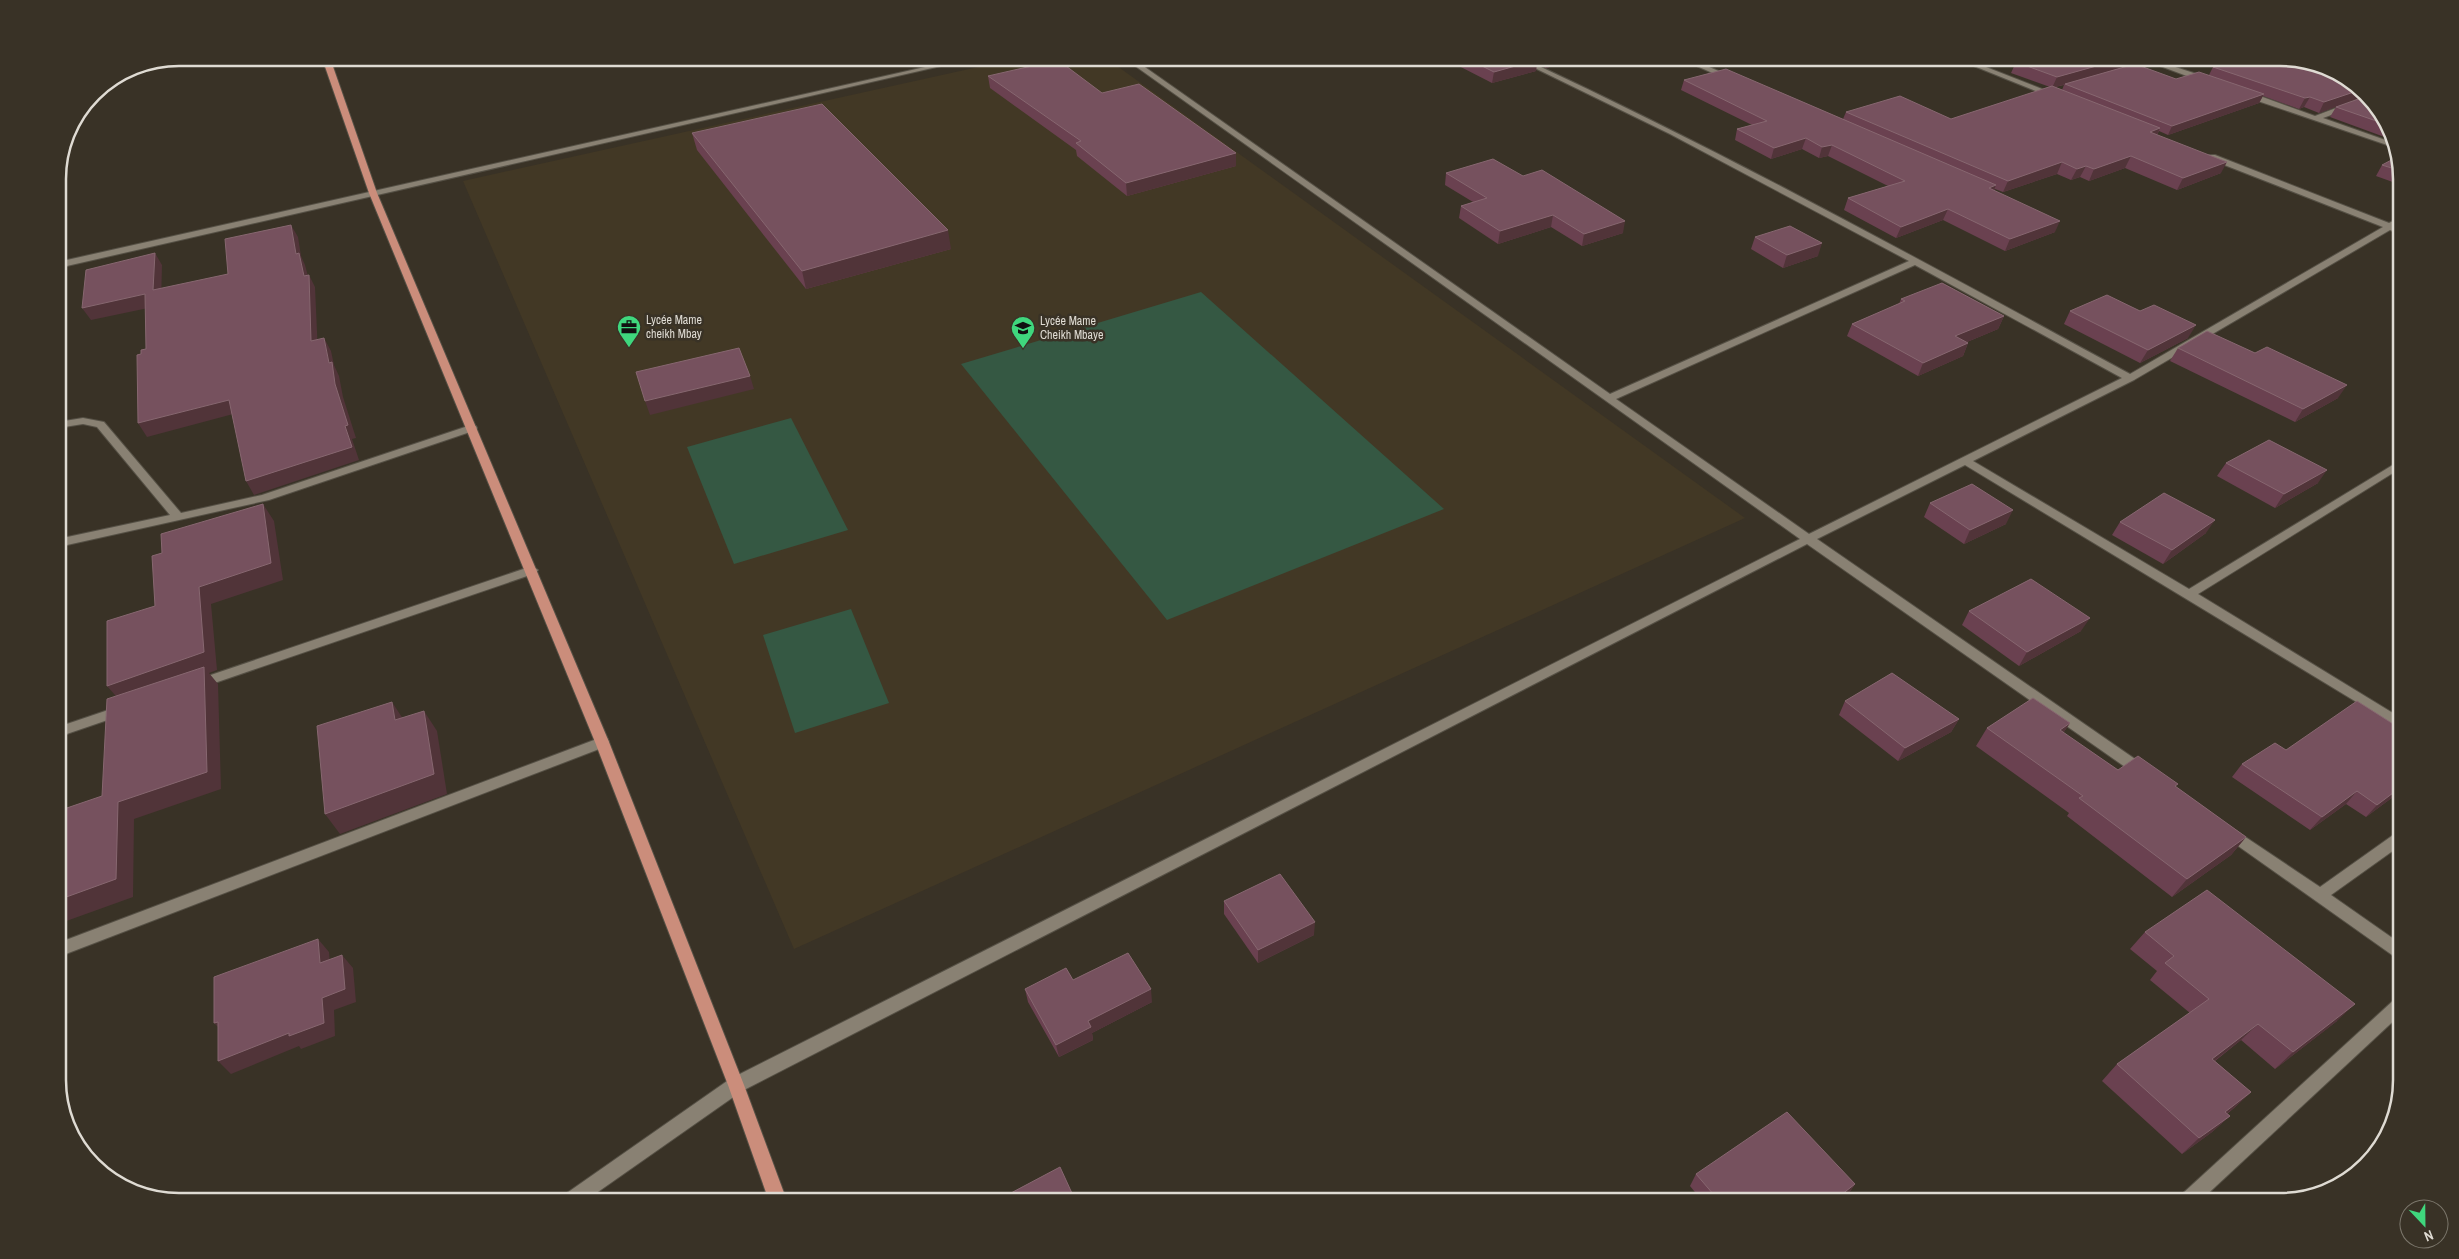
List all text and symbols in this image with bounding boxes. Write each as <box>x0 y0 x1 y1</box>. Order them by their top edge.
place label: Lycée Mame cheikh Mbay <box>646 312 702 342</box>
place label: Lycée Mame Cheikh Mbaye <box>1040 313 1103 343</box>
office icon: Lycée Mame cheikh Mbay <box>616 314 642 348</box>
school or university icon: Lycée Mame Cheikh Mbaye <box>1010 315 1036 349</box>
north arrow <box>2399 1199 2449 1249</box>
text: N <box>2422 1226 2436 1246</box>

